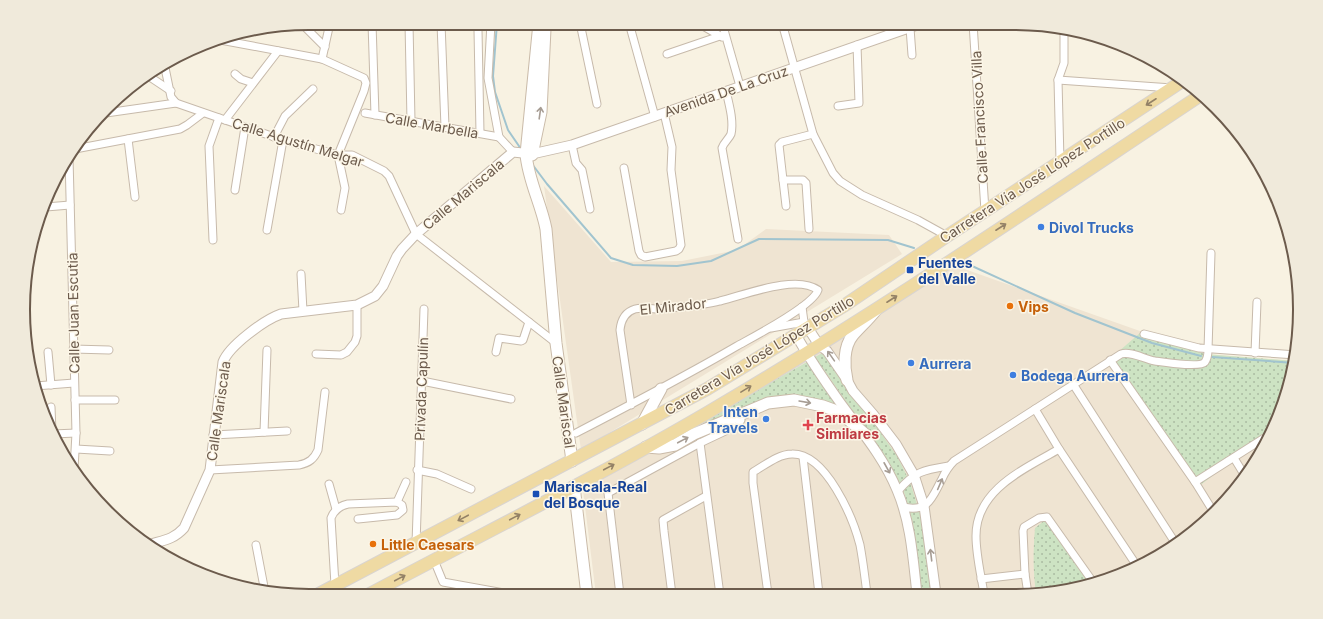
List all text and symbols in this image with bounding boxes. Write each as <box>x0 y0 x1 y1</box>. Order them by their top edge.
street label: Calle Francisco Villa <box>967 50 991 184</box>
street label: Avenida De La Cruz <box>662 62 790 120</box>
one-way arrow <box>1146 98 1157 106</box>
one-way arrow <box>536 107 544 120</box>
street label: Calle Marbella <box>384 108 480 142</box>
street label: Calle Agustín Melgar <box>230 114 366 170</box>
street label: Carretera Vía José López Portillo <box>936 114 1128 246</box>
street label: Calle Mariscala <box>419 155 507 233</box>
place label: Divol Trucks <box>1049 219 1134 236</box>
marker: Divol Trucks <box>1036 222 1046 232</box>
one-way arrow <box>995 223 1007 231</box>
street label: Calle Juan Escutia <box>63 252 83 374</box>
place label: Fuentes del Valle <box>918 254 976 287</box>
marker: Fuentes del Valle <box>905 265 915 275</box>
street label: Carretera Vía José López Portillo <box>661 292 857 418</box>
street label: El Mirador <box>639 294 707 318</box>
one-way arrow <box>886 295 897 303</box>
place label: Vips <box>1018 298 1049 315</box>
marker: Vips <box>1005 301 1015 311</box>
street label: Privada Capulín <box>411 337 431 441</box>
one-way arrow <box>827 351 835 362</box>
street label: Calle Mariscal <box>549 355 579 449</box>
place label: Aurrera <box>919 355 971 372</box>
marker: Aurrera <box>906 358 916 368</box>
street label: Calle Mariscala <box>203 360 233 462</box>
place label: Bodega Aurrera <box>1021 367 1129 384</box>
marker: Bodega Aurrera <box>1008 370 1018 380</box>
one-way arrow <box>740 385 752 393</box>
one-way arrow <box>798 398 811 406</box>
place label: Inten Travels <box>708 403 758 436</box>
place label: Farmacias Similares <box>816 409 887 442</box>
marker: Inten Travels <box>761 414 771 424</box>
marker: Farmacias Similares <box>803 420 813 430</box>
one-way arrow <box>677 436 689 443</box>
one-way arrow <box>883 462 891 474</box>
one-way arrow <box>602 463 614 470</box>
place label: Mariscala-Real del Bosque <box>544 478 647 511</box>
one-way arrow <box>936 479 944 491</box>
marker: Mariscala-Real del Bosque <box>531 489 541 499</box>
one-way arrow <box>509 513 521 520</box>
one-way arrow <box>457 515 469 523</box>
place label: Little Caesars <box>381 536 474 553</box>
marker: Little Caesars <box>368 539 378 549</box>
one-way arrow <box>927 549 935 562</box>
one-way arrow <box>394 573 406 581</box>

